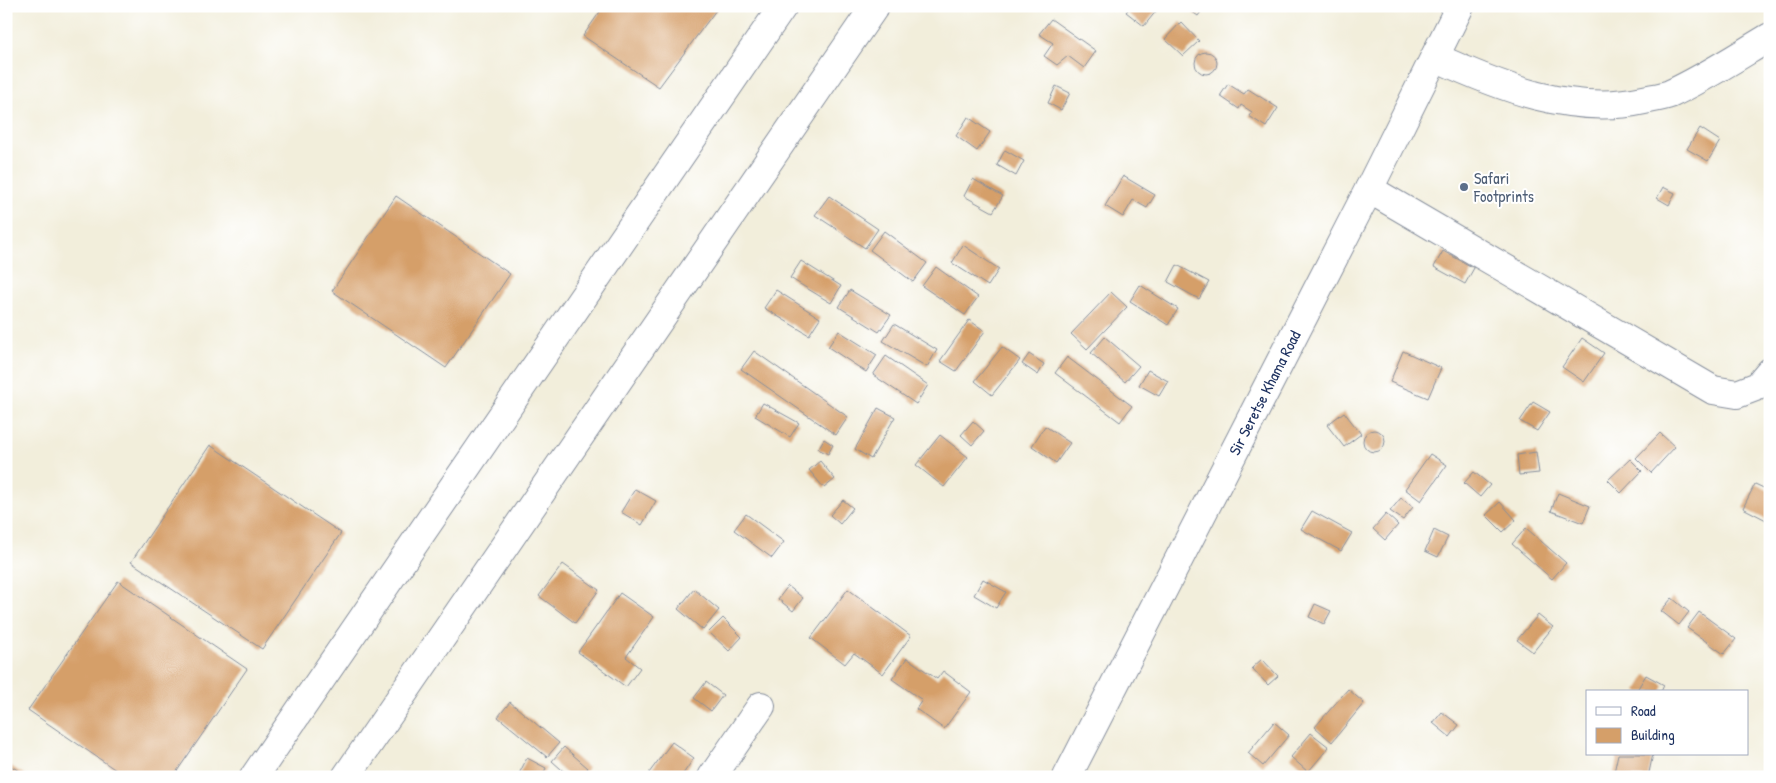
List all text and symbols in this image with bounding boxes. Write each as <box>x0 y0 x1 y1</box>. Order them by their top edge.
place label: Safari Footprints <box>1473 167 1534 207</box>
marker: Safari Footprints <box>1458 181 1470 193</box>
street label: Sir Seretse Khama Road <box>1223 327 1306 459</box>
legend <box>1586 690 1748 756</box>
text: Road <box>1631 700 1656 721</box>
text: Building <box>1631 724 1675 745</box>

